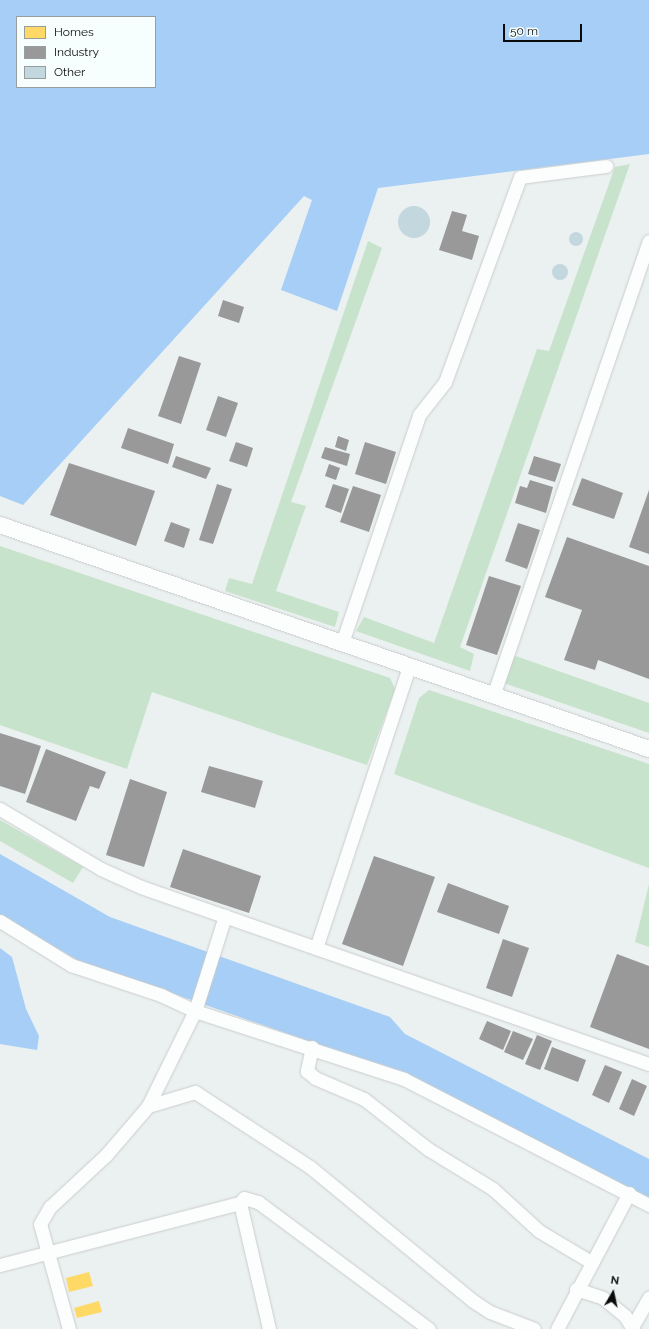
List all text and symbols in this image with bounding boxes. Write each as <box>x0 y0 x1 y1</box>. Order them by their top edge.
legend <box>16 16 156 88</box>
scale bar <box>505 16 584 42</box>
text: 50 m <box>510 24 538 38</box>
text: Homes <box>54 25 94 39</box>
text: Industry <box>54 45 99 59</box>
text: Other <box>54 65 85 79</box>
north arrow <box>593 1273 633 1313</box>
text: N <box>610 1274 620 1288</box>

